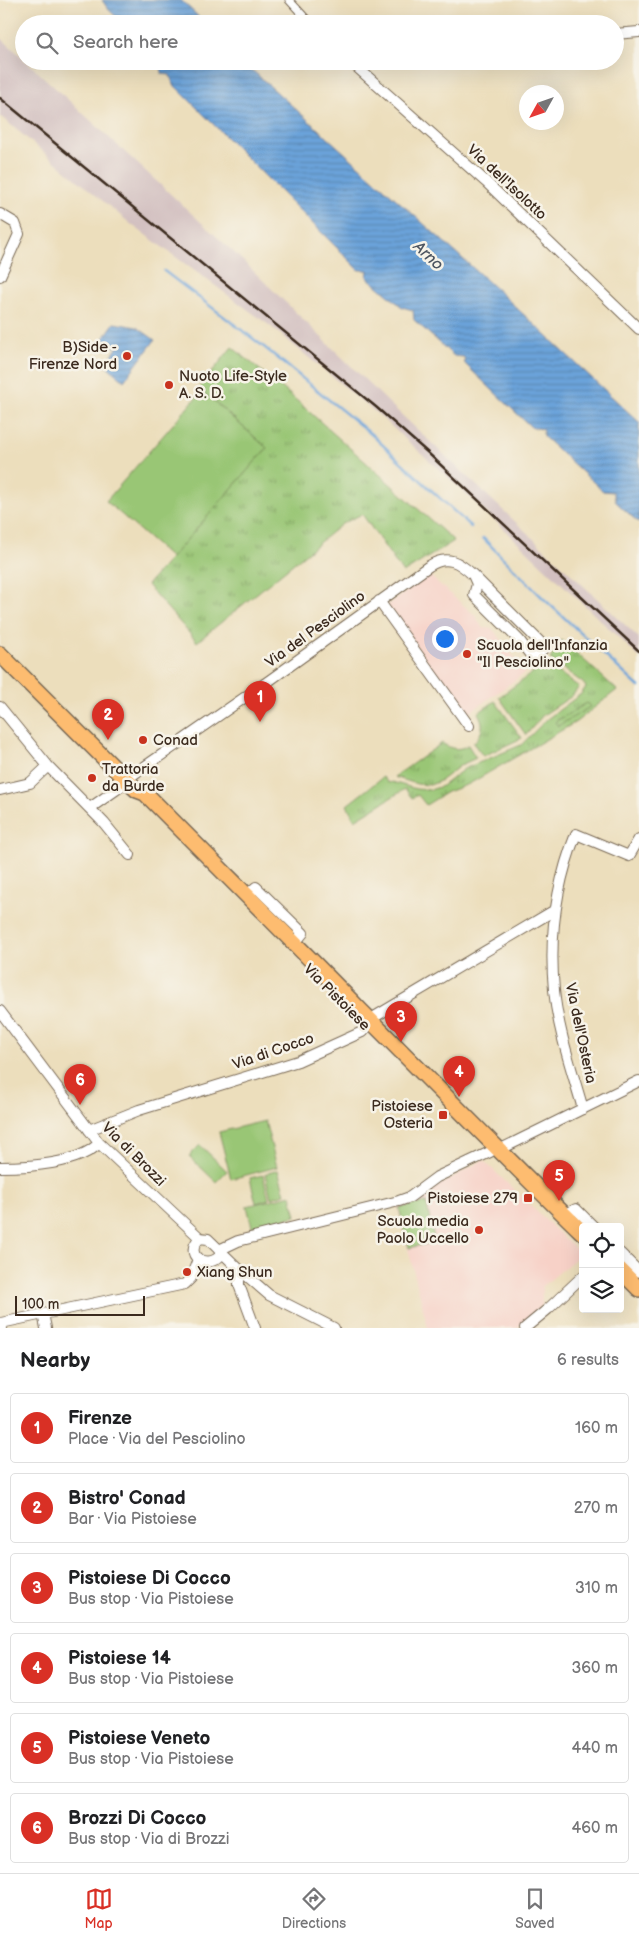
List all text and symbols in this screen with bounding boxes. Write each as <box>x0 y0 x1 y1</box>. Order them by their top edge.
search box <box>15 15 624 70</box>
icon: search <box>33 29 61 57</box>
text: Search here <box>73 31 178 54</box>
north arrow <box>519 85 564 130</box>
street label: Via dell'Isolotto <box>463 141 551 224</box>
water label: Arno <box>408 237 447 275</box>
place label: B)Side - Firenze Nord <box>29 338 117 374</box>
marker: B)Side - Firenze Nord <box>121 350 133 362</box>
place label: Nuoto Life-Style A. S. D. <box>179 367 287 403</box>
marker: Nuoto Life-Style A. S. D. <box>163 379 175 391</box>
street label: Via del Pesciolino <box>261 587 369 672</box>
your location <box>432 626 458 652</box>
place label: Scuola dell'Infanzia "Il Pesciolino" <box>477 636 608 672</box>
marker: Scuola dell'Infanzia "Il Pesciolino" <box>461 648 473 660</box>
pin: 1 <box>244 681 276 722</box>
pin: 2 <box>92 699 124 740</box>
place label: Conad <box>153 731 198 750</box>
marker: Conad <box>137 734 149 746</box>
place label: Trattoria da Burde <box>102 760 164 796</box>
marker: Trattoria da Burde <box>86 772 98 784</box>
street label: Via Pistoiese <box>299 960 374 1035</box>
street label: Via dell'Osteria <box>561 981 600 1085</box>
pin: 3 <box>385 1001 417 1042</box>
street label: Via di Cocco <box>230 1029 317 1074</box>
pin: 4 <box>443 1056 475 1097</box>
pin: 6 <box>64 1064 96 1105</box>
place label: Pistoiese Osteria <box>371 1097 433 1133</box>
marker: Pistoiese Osteria <box>437 1109 449 1121</box>
street label: Via di Brozzi <box>98 1118 170 1190</box>
pin: 5 <box>543 1160 575 1201</box>
place label: Pistoiese 279 <box>427 1189 518 1208</box>
marker: Pistoiese 279 <box>522 1192 534 1204</box>
place label: Scuola media Paolo Uccello <box>376 1212 469 1248</box>
map controls <box>579 1223 624 1313</box>
button: locate <box>579 1223 624 1268</box>
marker: Scuola media Paolo Uccello <box>473 1224 485 1236</box>
place label: Xiang Shun <box>196 1263 272 1282</box>
marker: Xiang Shun <box>181 1266 193 1278</box>
button: layers <box>579 1268 624 1313</box>
scale bar <box>15 1293 145 1316</box>
text: 100 m <box>22 1296 59 1313</box>
text: Nearby <box>20 1348 90 1373</box>
text: 6 results <box>557 1351 619 1370</box>
text: Firenze <box>68 1407 132 1430</box>
text: 1 <box>34 1419 40 1438</box>
text: 160 m <box>575 1419 618 1438</box>
text: Place · Via del Pesciolino <box>68 1430 246 1449</box>
text: Bistro' Conad <box>68 1487 186 1510</box>
text: 2 <box>32 1499 42 1518</box>
text: 270 m <box>574 1499 618 1518</box>
text: Bar · Via Pistoiese <box>68 1510 197 1529</box>
text: Pistoiese Di Cocco <box>68 1567 231 1590</box>
text: 3 <box>32 1579 42 1598</box>
text: 310 m <box>575 1579 618 1598</box>
text: Bus stop · Via Pistoiese <box>68 1590 234 1609</box>
text: Pistoiese 14 <box>68 1647 171 1670</box>
text: 4 <box>32 1659 42 1678</box>
text: 360 m <box>571 1659 618 1678</box>
text: Bus stop · Via Pistoiese <box>68 1670 234 1689</box>
text: Pistoiese Veneto <box>68 1727 210 1750</box>
text: 5 <box>32 1739 42 1758</box>
text: 440 m <box>572 1739 618 1758</box>
text: Bus stop · Via Pistoiese <box>68 1750 234 1769</box>
text: Brozzi Di Cocco <box>68 1807 206 1830</box>
text: 6 <box>32 1819 42 1838</box>
text: 460 m <box>572 1819 618 1838</box>
text: Bus stop · Via di Brozzi <box>68 1830 229 1849</box>
tab: Map <box>85 1885 113 1932</box>
tab: Directions <box>282 1885 346 1932</box>
tab: Saved <box>515 1885 554 1932</box>

